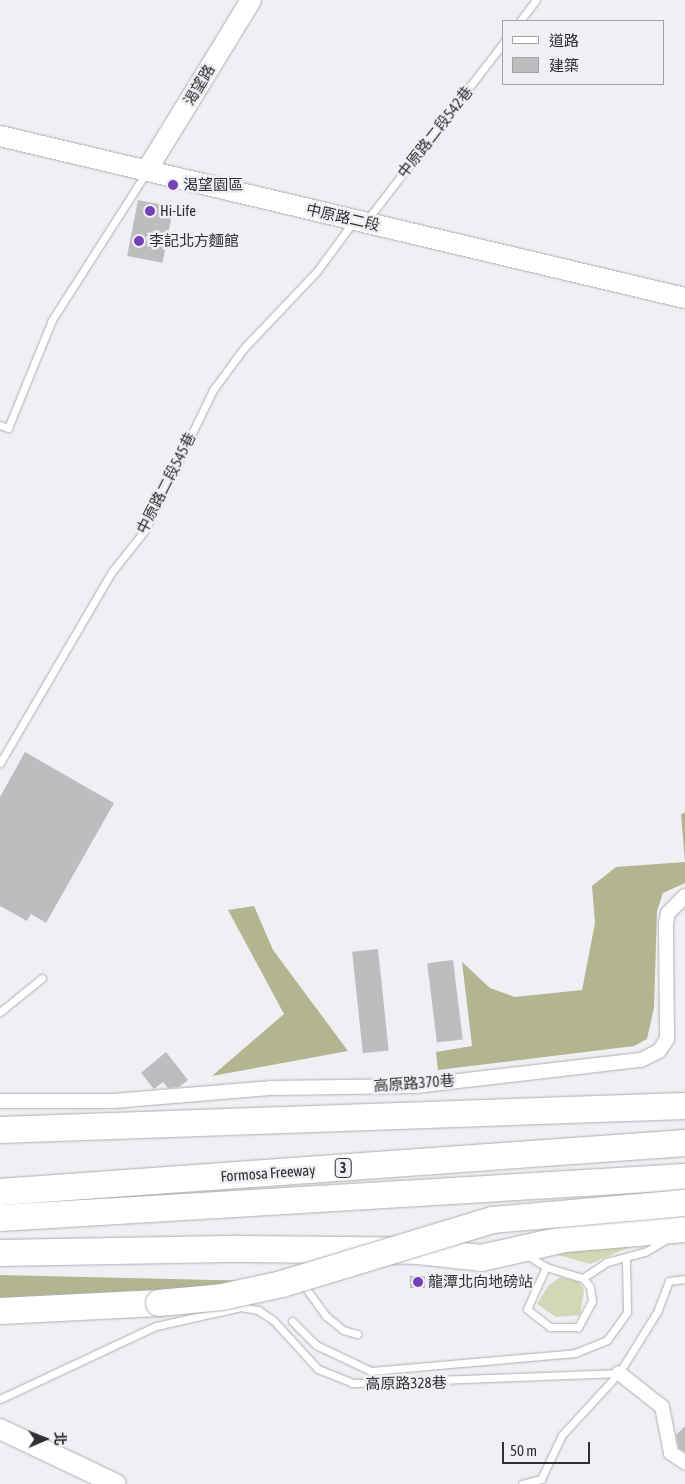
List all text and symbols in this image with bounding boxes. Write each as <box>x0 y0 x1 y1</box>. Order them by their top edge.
legend <box>502 20 665 85</box>
text: 道路 <box>549 32 579 49</box>
text: 建築 <box>549 57 579 74</box>
street label: 渴望路 <box>180 61 218 109</box>
street label: 中原路二段542巷 <box>394 83 476 181</box>
place label: 渴望園區 <box>183 176 243 194</box>
marker: 渴望園區 <box>167 179 179 191</box>
street label: 中原路二段 <box>304 200 382 234</box>
place label: Hi-Life <box>160 202 196 220</box>
marker: Hi-Life <box>144 205 156 217</box>
place label: 李記北方麵館 <box>149 232 239 250</box>
marker: 李記北方麵館 <box>133 235 145 247</box>
street label: 中原路二段545巷 <box>133 429 199 537</box>
street label: 高原路370巷 <box>373 1071 455 1095</box>
road number: 3 <box>334 1156 352 1180</box>
street label: Formosa Freeway <box>220 1161 316 1185</box>
place label: 龍潭北向地磅站 <box>428 1273 533 1291</box>
marker: 龍潭北向地磅站 <box>412 1276 424 1288</box>
street label: 高原路328巷 <box>365 1373 447 1393</box>
north arrow <box>20 1414 70 1464</box>
text: 北 <box>52 1432 68 1446</box>
scale bar <box>505 1432 592 1464</box>
text: 50 m <box>510 1442 537 1459</box>

